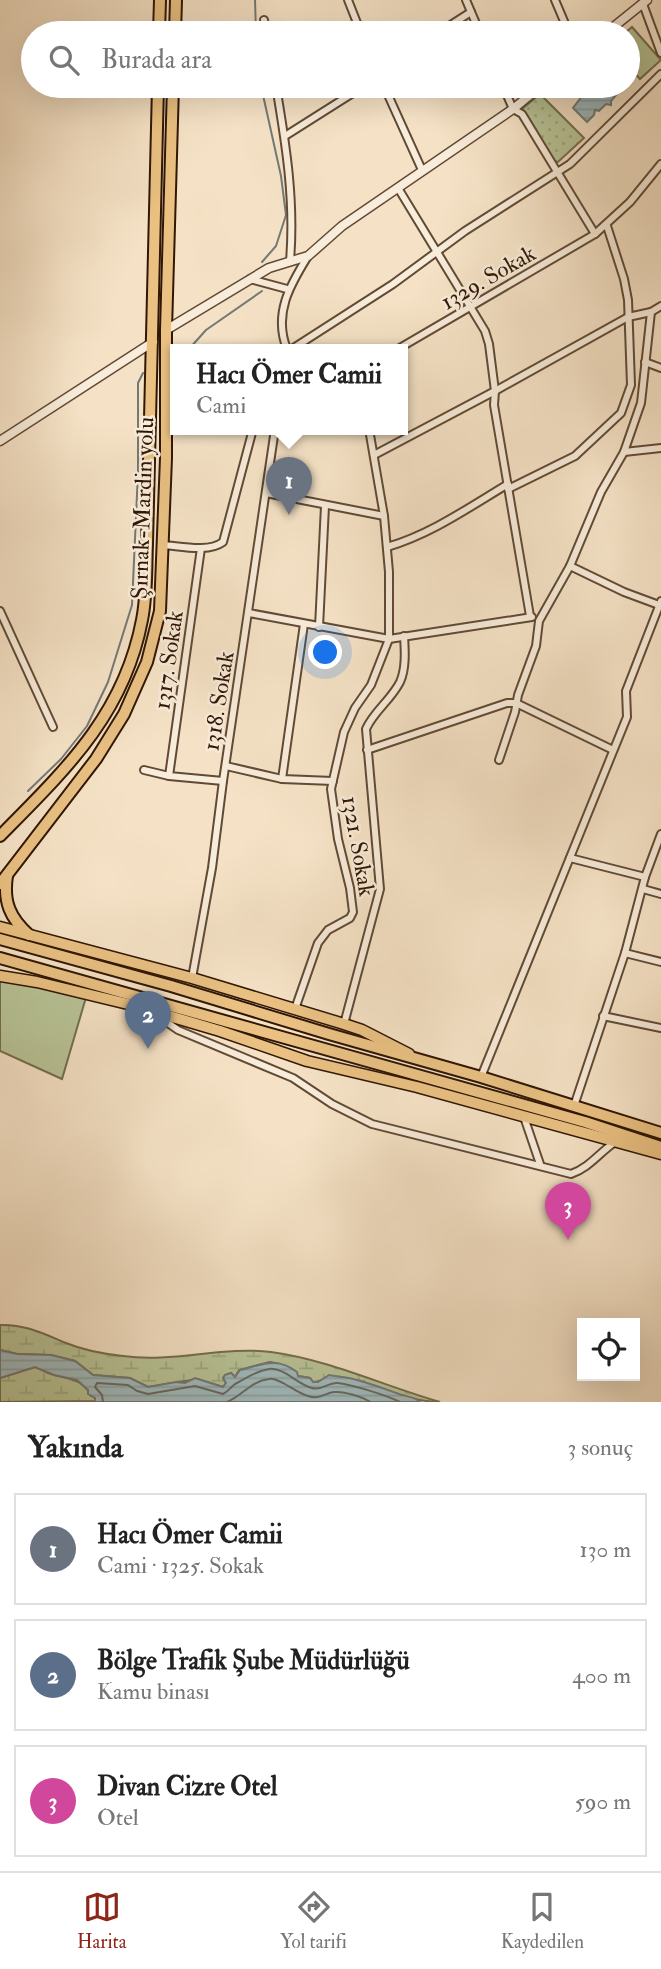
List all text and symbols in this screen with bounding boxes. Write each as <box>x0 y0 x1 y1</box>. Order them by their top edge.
search box <box>21 21 640 98</box>
icon: search <box>45 41 83 79</box>
text: Burada ara <box>101 44 212 76</box>
street label: 1329. Sokak <box>436 239 541 316</box>
popup <box>170 344 408 435</box>
text: Hacı Ömer Camii <box>196 359 382 391</box>
text: Cami <box>196 391 246 420</box>
street label: Şırnak-Mardin yolu <box>125 416 160 600</box>
pin: 1 <box>266 457 312 515</box>
street label: 1317. Sokak <box>147 609 190 711</box>
your location <box>308 635 342 669</box>
street label: 1318. Sokak <box>196 649 241 753</box>
street label: 1321. Sokak <box>335 794 382 898</box>
pin: 2 <box>125 991 171 1049</box>
pin: 3 <box>545 1182 591 1240</box>
map controls <box>577 1318 640 1381</box>
button: locate <box>577 1318 640 1381</box>
text: Yakında <box>28 1429 123 1466</box>
text: 3 sonuç <box>568 1433 633 1462</box>
text: Hacı Ömer Camii <box>97 1519 283 1551</box>
text: 1 <box>49 1535 57 1564</box>
text: 130 m <box>579 1535 631 1564</box>
text: Cami · 1325. Sokak <box>97 1551 264 1580</box>
text: Bölge Trafik Şube Müdürlüğü <box>97 1645 410 1677</box>
text: 2 <box>47 1661 59 1690</box>
text: 400 m <box>572 1661 631 1690</box>
text: Kamu binası <box>97 1677 210 1706</box>
text: Divan Cizre Otel <box>97 1771 277 1803</box>
text: 3 <box>49 1787 57 1816</box>
text: 590 m <box>575 1787 631 1816</box>
text: Otel <box>97 1803 139 1832</box>
tab: Harita <box>77 1888 126 1954</box>
tab: Yol tarifi <box>280 1888 347 1954</box>
tab: Kaydedilen <box>501 1888 584 1954</box>

